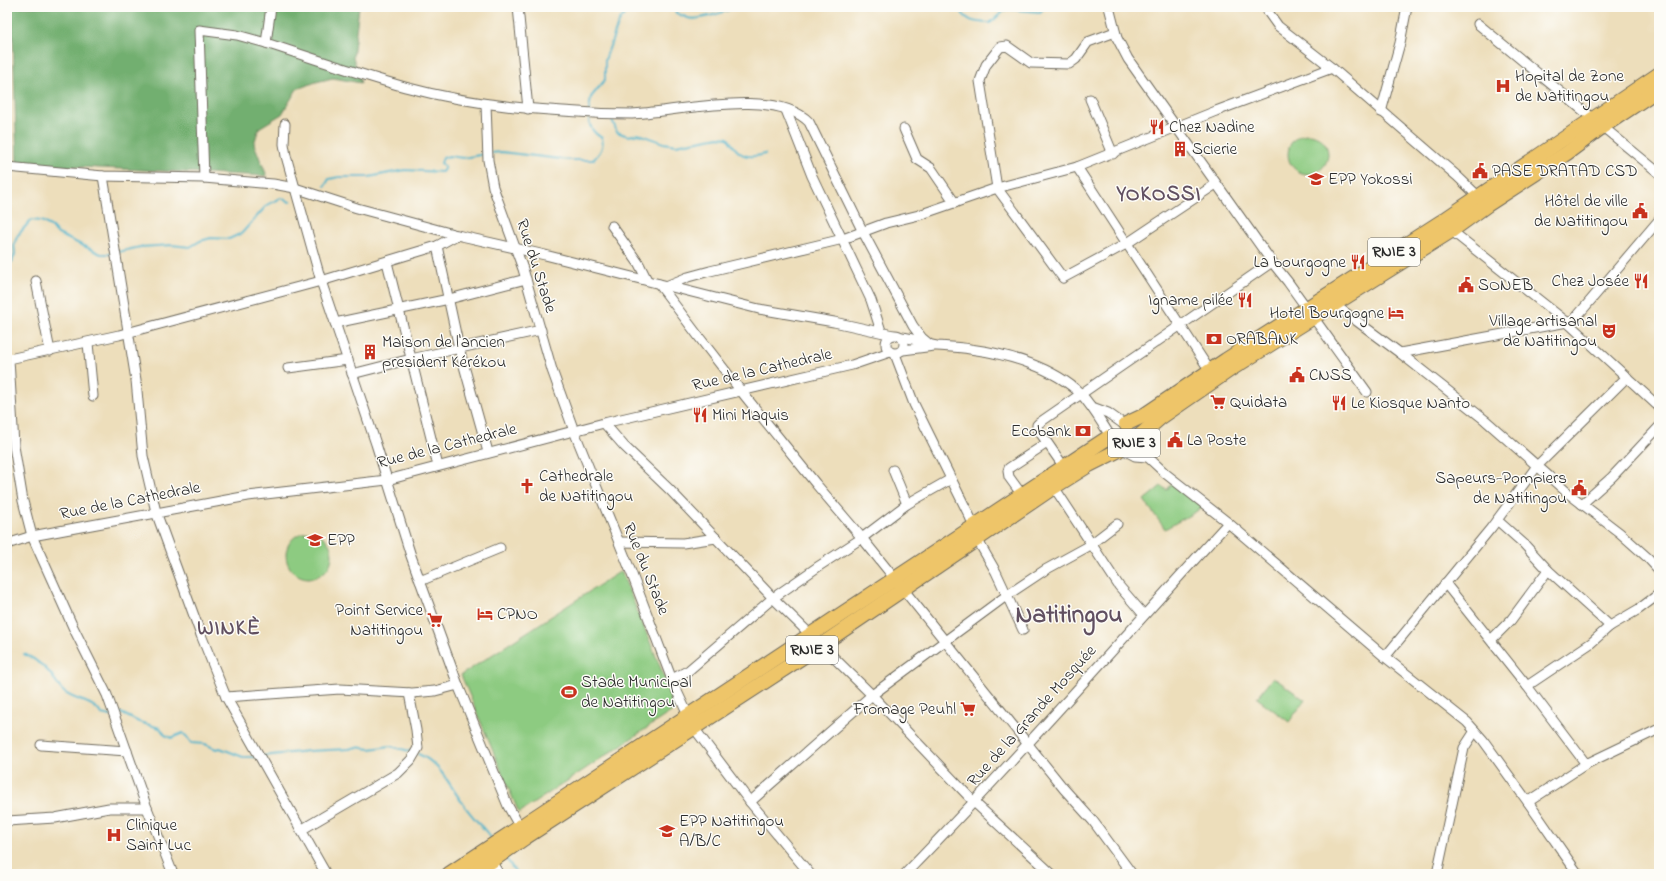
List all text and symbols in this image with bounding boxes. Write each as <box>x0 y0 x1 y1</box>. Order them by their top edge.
place label: Hopital de Zone de Natitingou <box>1515 64 1624 111</box>
hospital icon: Hopital de Zone de Natitingou <box>1494 77 1512 95</box>
place label: Chez Nadine <box>1169 115 1255 140</box>
restaurant icon: Chez Nadine <box>1148 118 1166 136</box>
place label: Scierie <box>1192 137 1237 162</box>
building icon: Scierie <box>1171 140 1189 158</box>
place label: PASE DRATAD CSD <box>1492 159 1638 184</box>
public building icon: PASE DRATAD CSD <box>1471 162 1489 180</box>
place label: EPP Yokossi <box>1328 167 1412 192</box>
school or university icon: EPP Yokossi <box>1307 170 1325 188</box>
district label: YOKOSSI <box>1116 180 1201 210</box>
place label: Hôtel de ville de Natitingou <box>1534 189 1628 236</box>
public building icon: Hôtel de ville de Natitingou <box>1631 202 1649 220</box>
street label: Rue du Stade <box>509 216 563 317</box>
road number: RNIE 3 <box>1368 238 1420 266</box>
place label: La bourgogne <box>1253 250 1346 277</box>
restaurant icon: La bourgogne <box>1349 253 1367 271</box>
place label: Chez Josée <box>1552 269 1629 294</box>
restaurant icon: Chez Josée <box>1632 272 1650 290</box>
place label: SONEB <box>1478 273 1533 298</box>
public building icon: SONEB <box>1457 276 1475 294</box>
place label: Igname pilée <box>1148 288 1233 315</box>
restaurant icon: Igname pilée <box>1236 291 1254 309</box>
place label: Hotel Bourgogne <box>1269 301 1384 328</box>
hotel icon: Hotel Bourgogne <box>1387 304 1405 322</box>
place label: Village artisanal de Natitingou <box>1488 309 1597 356</box>
theatre icon: Village artisanal de Natitingou <box>1600 322 1618 340</box>
place label: ORABANK <box>1226 327 1298 352</box>
place label: Maison de l'ancien president Kérékou <box>382 330 506 375</box>
bank icon: ORABANK <box>1205 330 1223 348</box>
street label: Rue de la Cathedrale <box>689 342 835 398</box>
building icon: Maison de l'ancien president Kérékou <box>361 343 379 361</box>
place label: CNSS <box>1309 363 1352 388</box>
public building icon: CNSS <box>1288 366 1306 384</box>
place label: Quidata <box>1230 390 1287 415</box>
place label: Le Kiosque Nanto <box>1351 391 1470 416</box>
supermarket icon: Quidata <box>1209 393 1227 411</box>
restaurant icon: Le Kiosque Nanto <box>1330 394 1348 412</box>
place label: Mini Maquis <box>712 403 789 428</box>
restaurant icon: Mini Maquis <box>691 406 709 424</box>
street label: Rue de la Cathedrale <box>375 416 520 475</box>
place label: Ecobank <box>1011 419 1072 444</box>
bank icon: Ecobank <box>1074 422 1092 440</box>
place label: La Poste <box>1187 428 1247 453</box>
road number: RNIE 3 <box>1108 429 1160 457</box>
public building icon: La Poste <box>1166 431 1184 449</box>
place label: Cathedrale de Natitingou <box>539 464 633 511</box>
place label: Sapeurs-Pompiers de Natitingou <box>1435 466 1567 513</box>
street label: Rue de la Cathedrale <box>57 475 203 527</box>
church icon: Cathedrale de Natitingou <box>518 477 536 495</box>
public building icon: Sapeurs-Pompiers de Natitingou <box>1570 479 1588 497</box>
street label: Rue du Stade <box>616 519 676 619</box>
place label: EPP <box>327 528 355 553</box>
school or university icon: EPP <box>306 531 324 549</box>
place label: Point Service Natitingou <box>335 598 423 645</box>
district label: Natitingou <box>1016 598 1122 636</box>
place label: CPNO <box>497 602 538 627</box>
hotel icon: CPNO <box>476 605 494 623</box>
supermarket icon: Point Service Natitingou <box>426 611 444 629</box>
district label: WINKÈ <box>197 614 261 644</box>
road number: RNIE 3 <box>786 636 838 664</box>
street label: Rue de la Grande Mosquée <box>961 639 1103 792</box>
place label: Stade Municipal de Natitingou <box>581 670 692 717</box>
sports icon: Stade Municipal de Natitingou <box>560 683 578 701</box>
place label: Fromage Peuhl <box>852 697 956 724</box>
supermarket icon: Fromage Peuhl <box>959 700 977 718</box>
place label: EPP Natitingou A/B/C <box>679 809 784 854</box>
place label: Clinique Saint Luc <box>126 813 191 858</box>
school or university icon: EPP Natitingou A/B/C <box>658 822 676 840</box>
hospital icon: Clinique Saint Luc <box>105 826 123 844</box>

